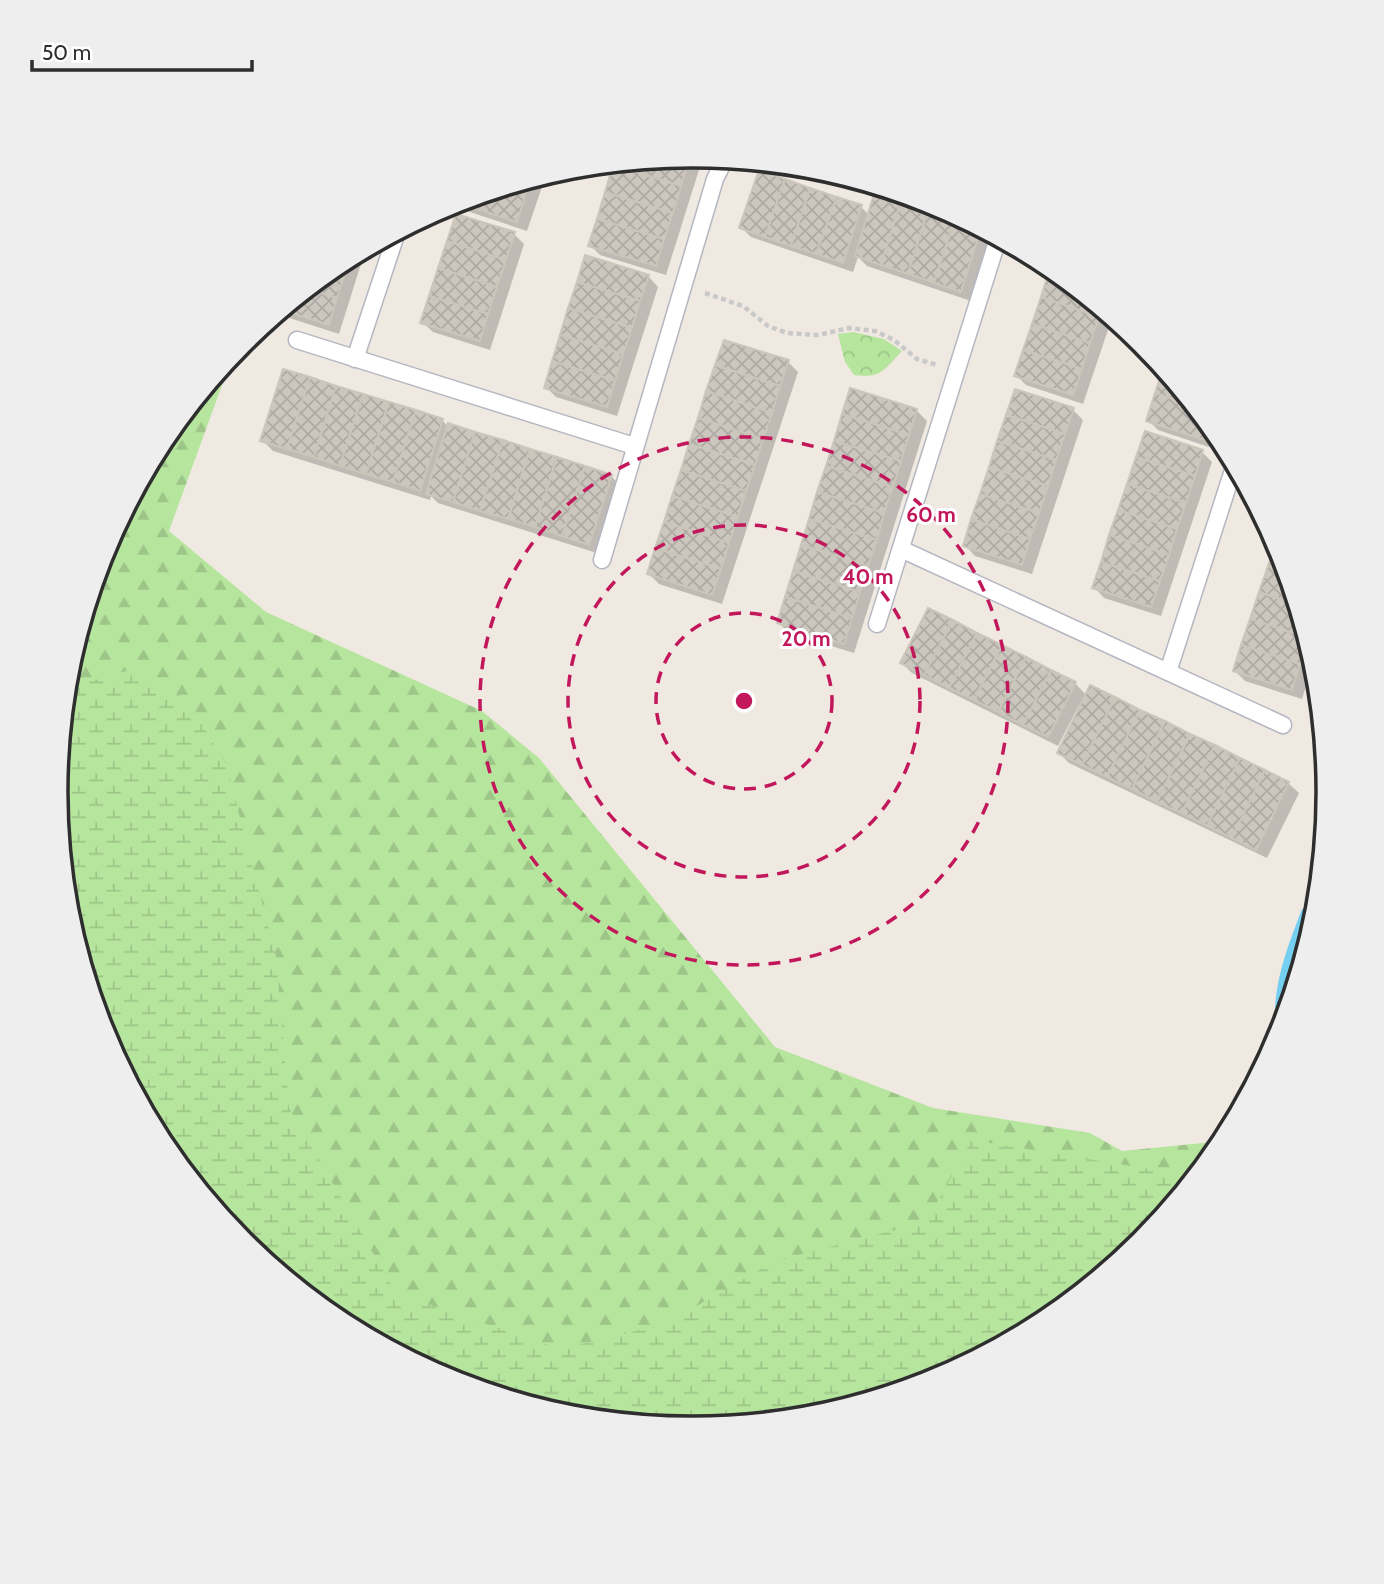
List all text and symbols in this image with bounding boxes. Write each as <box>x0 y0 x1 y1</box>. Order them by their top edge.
scale bar <box>32 28 252 72</box>
text: 50 m <box>42 40 91 65</box>
text: 60 m <box>906 502 956 527</box>
text: 40 m <box>843 564 893 589</box>
text: 20 m <box>782 626 830 651</box>
centre of rings <box>732 689 756 713</box>

